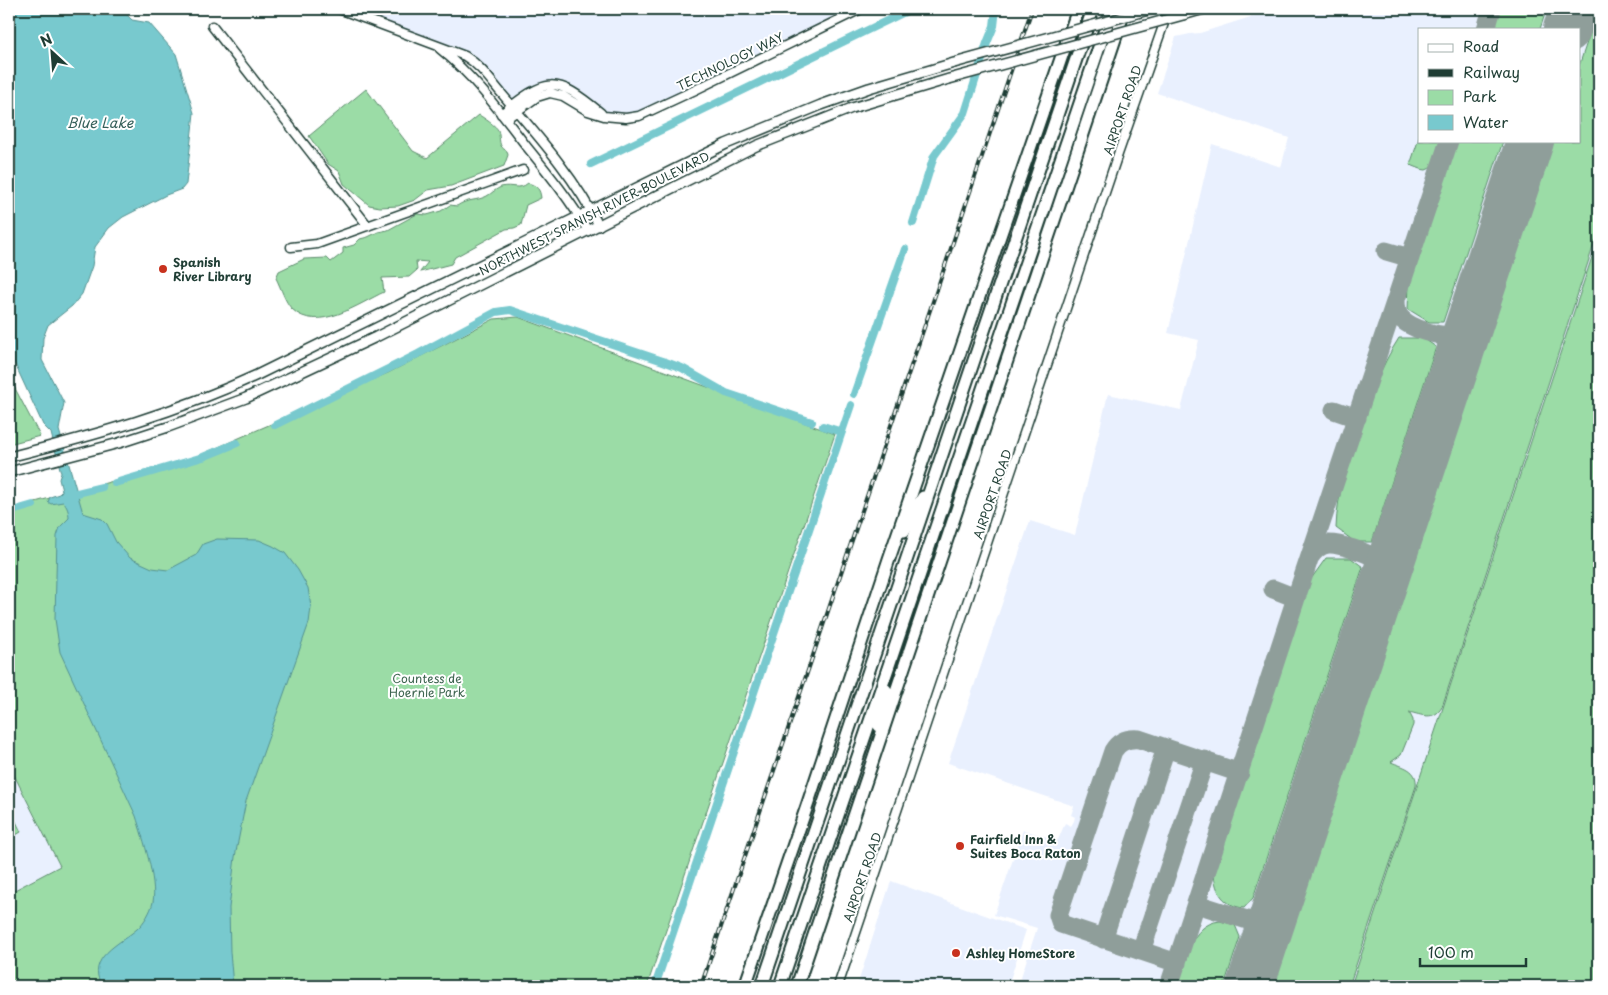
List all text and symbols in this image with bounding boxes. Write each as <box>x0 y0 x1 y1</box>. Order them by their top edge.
street label: TECHNOLOGY WAY <box>674 27 787 95</box>
north arrow <box>28 28 78 78</box>
text: N <box>36 28 56 52</box>
legend <box>1418 28 1580 142</box>
text: Road <box>1463 34 1499 57</box>
text: Railway <box>1463 60 1520 83</box>
street label: AIRPORT ROAD <box>1098 63 1146 157</box>
text: Park <box>1463 84 1497 107</box>
text: Water <box>1463 110 1508 133</box>
water label: Blue Lake <box>67 112 135 133</box>
street label: NORTHWEST SPANISH RIVER BOULEVARD <box>476 147 712 279</box>
place label: Spanish River Library <box>173 253 251 285</box>
marker: Spanish River Library <box>157 263 169 275</box>
street label: AIRPORT ROAD <box>968 447 1016 541</box>
park label: Countess de Hoernle Park <box>389 669 465 701</box>
street label: AIRPORT ROAD <box>838 830 886 924</box>
place label: Fairfield Inn & Suites Boca Raton <box>970 830 1081 862</box>
marker: Fairfield Inn & Suites Boca Raton <box>954 840 966 852</box>
scale bar <box>1420 935 1527 967</box>
text: 100 m <box>1428 940 1474 963</box>
place label: Ashley HomeStore <box>965 944 1076 962</box>
marker: Ashley HomeStore <box>950 947 962 959</box>

